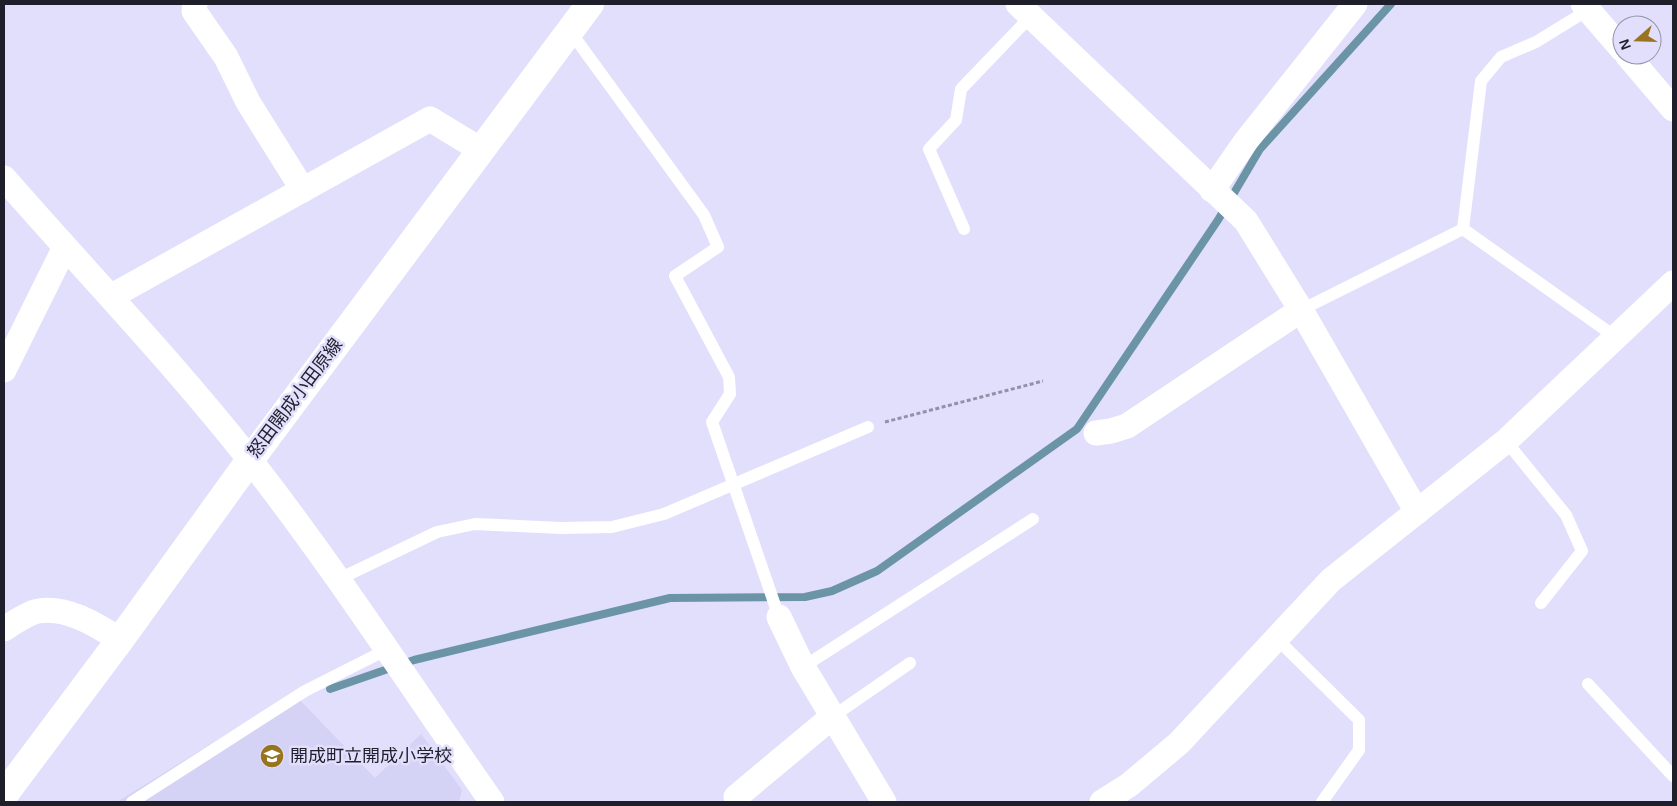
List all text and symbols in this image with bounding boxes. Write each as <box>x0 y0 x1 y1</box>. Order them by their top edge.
north arrow <box>1612 15 1662 65</box>
text: N <box>1616 37 1634 52</box>
street label: 怒田開成小田原線 <box>244 334 346 462</box>
school or university icon: 開成町立開成小学校 <box>259 743 285 769</box>
place label: 開成町立開成小学校 <box>290 746 452 766</box>

